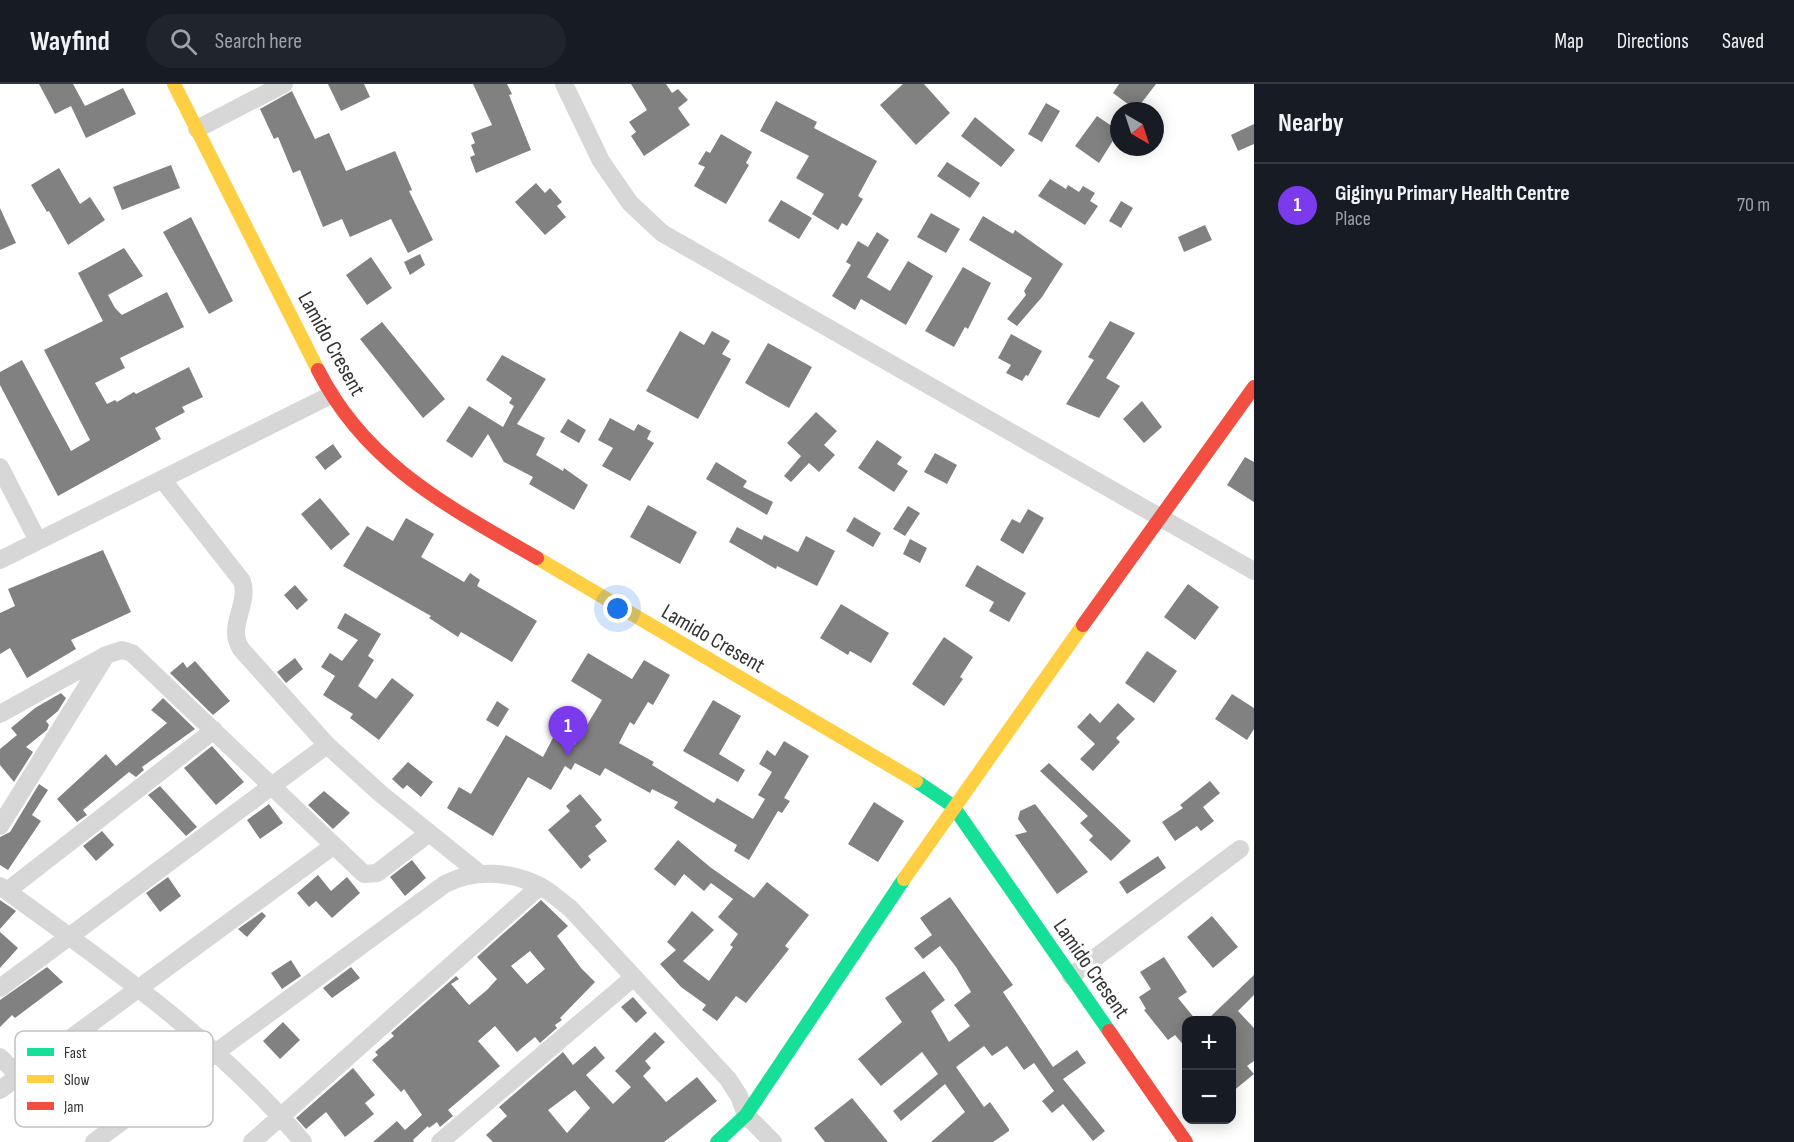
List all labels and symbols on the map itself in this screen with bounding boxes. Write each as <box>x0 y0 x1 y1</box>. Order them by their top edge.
north arrow <box>1110 102 1164 156</box>
street label: Lamido Cresent <box>291 287 371 401</box>
your location <box>603 594 632 623</box>
street label: Lamido Cresent <box>656 599 770 680</box>
pin: 1 <box>548 706 588 756</box>
street label: Lamido Cresent <box>1047 914 1135 1024</box>
legend <box>15 1031 213 1127</box>
text: Fast <box>64 1044 87 1063</box>
text: Slow <box>64 1071 89 1090</box>
text: Jam <box>63 1098 84 1117</box>

